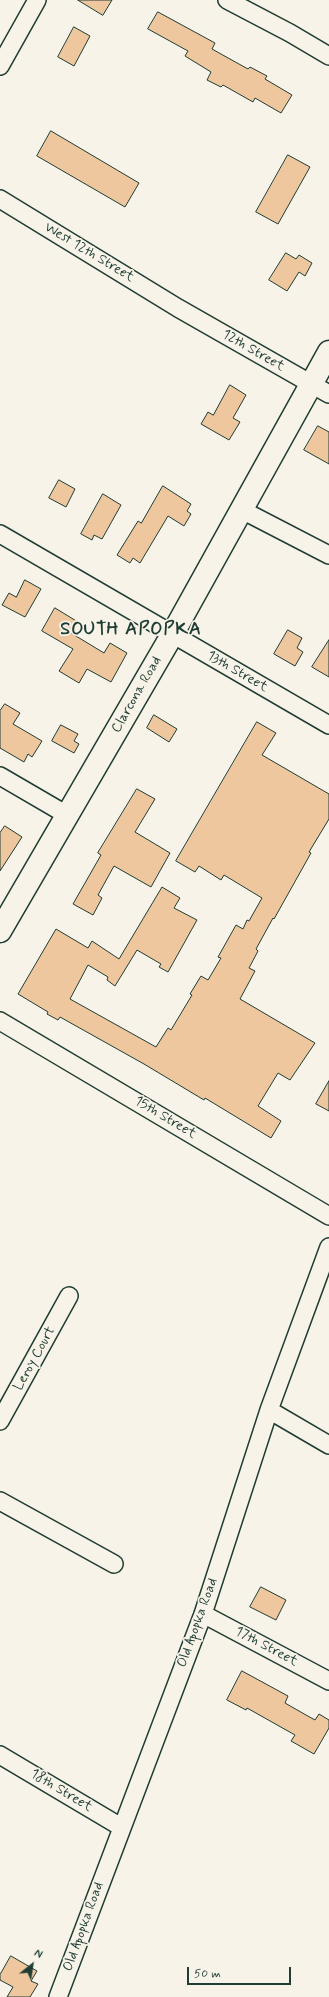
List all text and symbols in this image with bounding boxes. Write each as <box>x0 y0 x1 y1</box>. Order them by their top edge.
street label: West 12th Street <box>41 220 137 286</box>
street label: 12th Street <box>219 326 287 376</box>
district label: SOUTH APOPKA <box>61 619 201 641</box>
street label: 13th Street <box>203 648 271 696</box>
street label: Clarcona Road <box>108 654 166 736</box>
street label: 15th Street <box>131 1093 199 1143</box>
street label: Leroy Court <box>11 1324 59 1394</box>
street label: Old Apopka Road <box>174 1576 222 1670</box>
street label: 17th Street <box>232 1623 300 1671</box>
street label: 18th Street <box>27 1766 95 1816</box>
street label: Old Apopka Road <box>60 1880 108 1974</box>
north arrow <box>12 1945 52 1985</box>
text: N <box>31 1947 45 1962</box>
scale bar <box>189 1959 293 1985</box>
text: 50 m <box>194 1966 221 1982</box>

